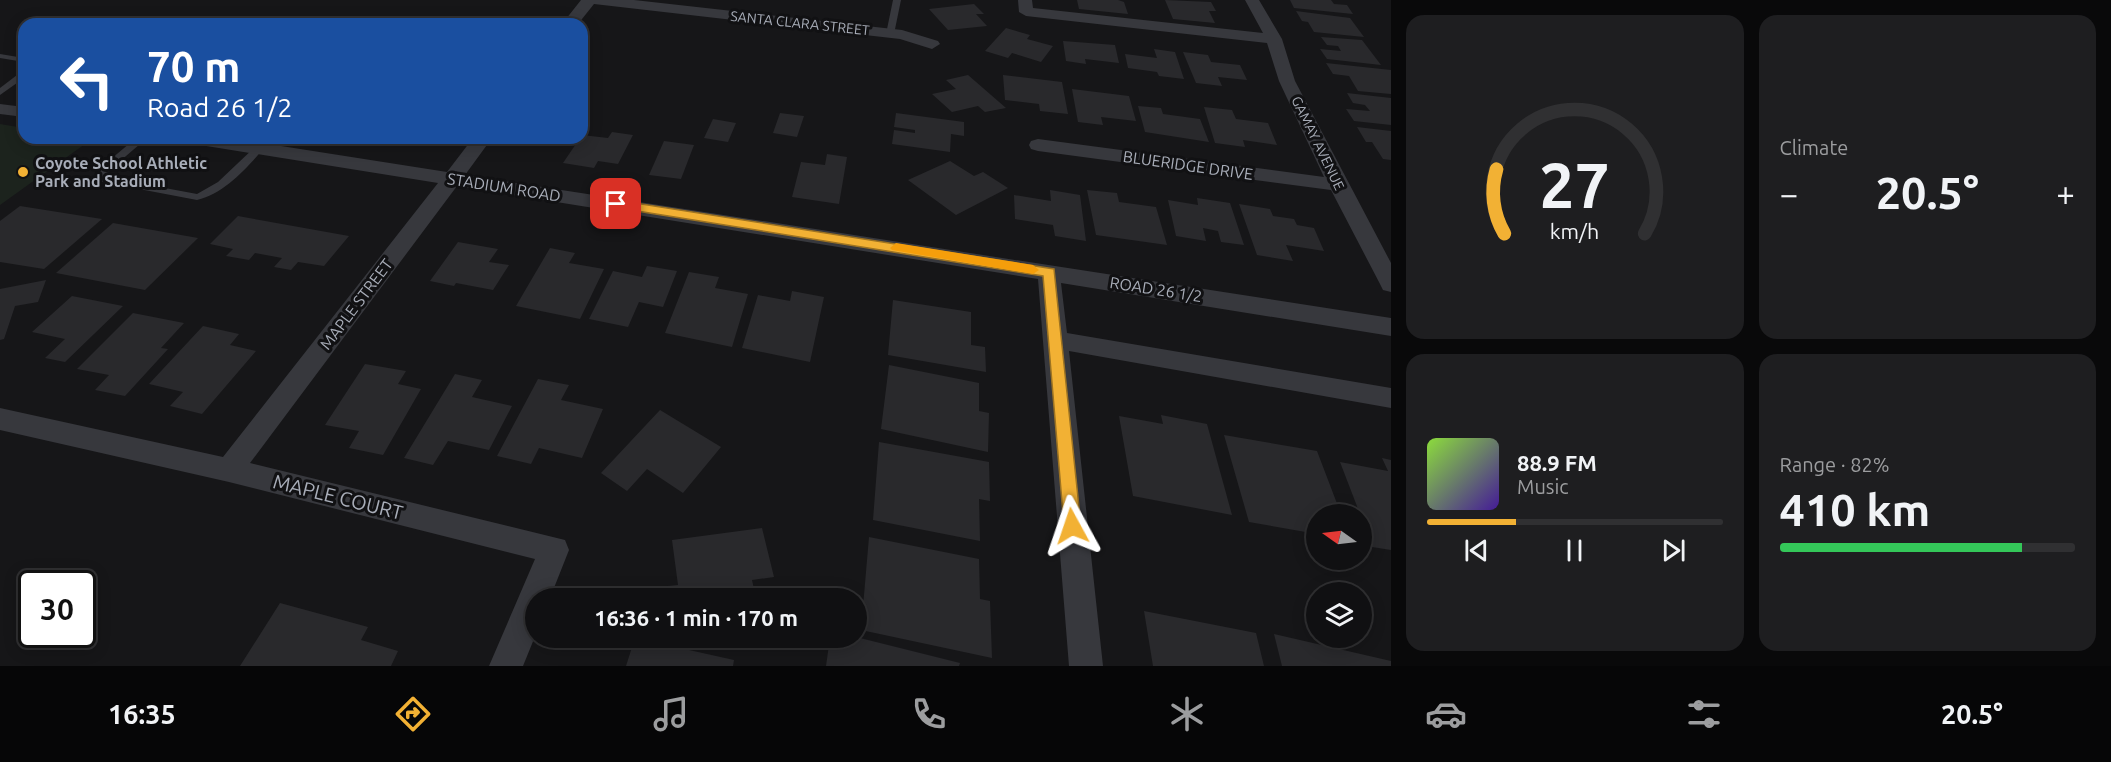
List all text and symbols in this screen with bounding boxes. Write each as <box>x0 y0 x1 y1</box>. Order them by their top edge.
street label: SANTA CLARA STREET <box>730 8 871 38</box>
icon: left <box>48 42 126 120</box>
text: 70 m <box>147 43 241 90</box>
text: Road 26 1/2 <box>147 92 292 122</box>
street label: GAMAY AVENUE <box>1288 93 1348 193</box>
text: Climate <box>1780 136 1848 159</box>
street label: BLUERIDGE DRIVE <box>1122 147 1254 183</box>
text: 27 <box>1540 150 1610 220</box>
place label: Coyote School Athletic Park and Stadium <box>35 154 207 190</box>
marker: Coyote School Athletic Park and Stadium <box>16 165 30 179</box>
text: 20.5° <box>1876 167 1979 218</box>
street label: STADIUM ROAD <box>446 169 562 205</box>
text: − <box>1780 175 1798 212</box>
text: + <box>2056 175 2075 212</box>
pin <box>590 178 641 229</box>
icon: arrive <box>599 187 632 220</box>
text: km/h <box>1550 219 1599 243</box>
street label: MAPLE STREET <box>316 255 396 353</box>
street label: ROAD 26 1/2 <box>1109 273 1203 305</box>
text: 88.9 FM <box>1517 450 1597 475</box>
text: Range · 82% <box>1780 453 1890 476</box>
street label: MAPLE COURT <box>271 469 405 524</box>
text: Music <box>1517 475 1569 498</box>
text: 410 km <box>1780 484 1930 535</box>
position arrow <box>1040 494 1104 558</box>
north arrow <box>1306 504 1372 570</box>
map controls <box>1306 504 1372 648</box>
icon: previous <box>1460 534 1493 567</box>
icon: pause <box>1558 534 1591 567</box>
icon: next <box>1657 534 1690 567</box>
speed limit sign: 30 <box>18 570 96 648</box>
button: layers <box>1306 582 1372 648</box>
text: 16:36 · 1 min · 170 m <box>594 605 798 630</box>
icon: directions <box>392 693 434 735</box>
icon: music <box>650 693 692 735</box>
icon: phone <box>908 693 950 735</box>
icon: climate <box>1166 693 1208 735</box>
icon: car <box>1425 693 1467 735</box>
icon: filters <box>1683 693 1725 735</box>
text: 16:35 <box>108 699 176 729</box>
text: 20.5° <box>1941 699 2003 729</box>

